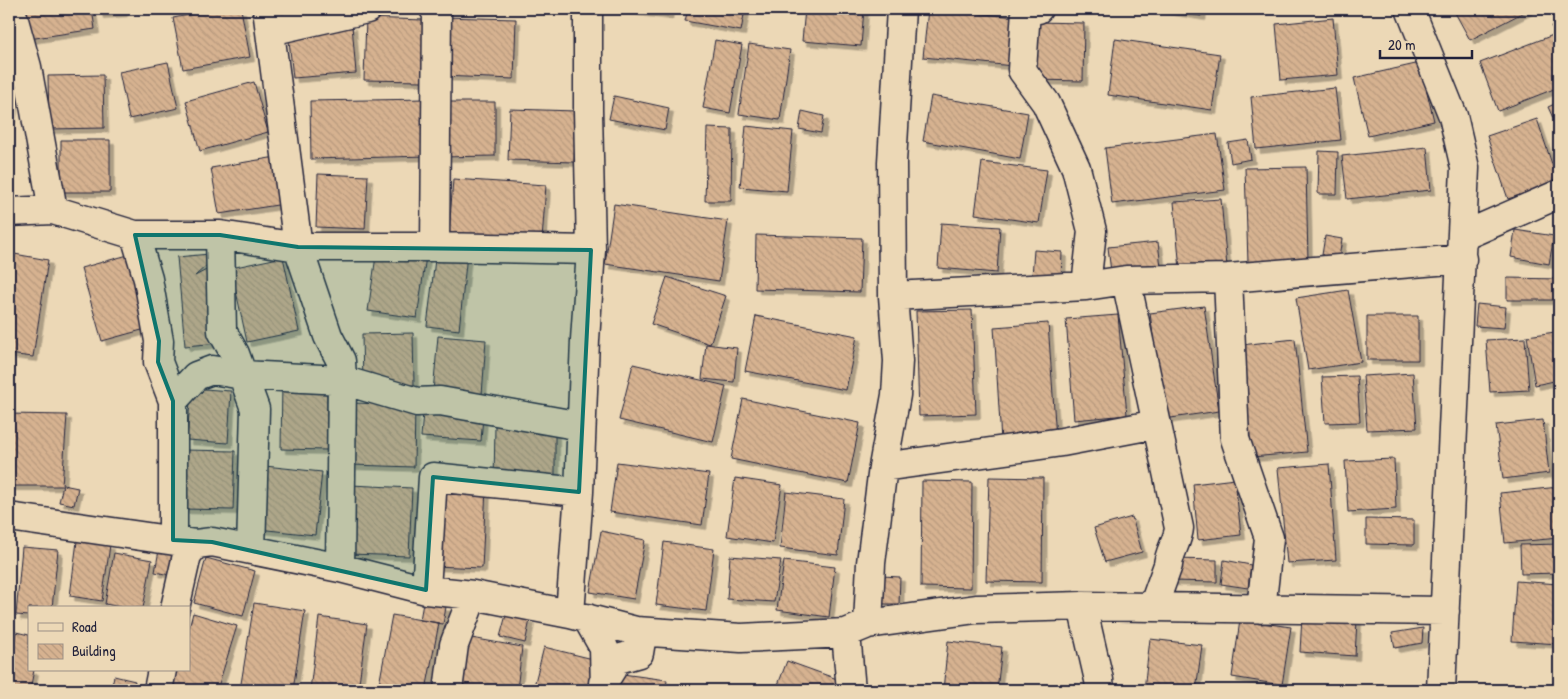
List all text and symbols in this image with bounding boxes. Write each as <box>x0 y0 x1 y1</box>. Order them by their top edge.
scale bar <box>1380 28 1473 60</box>
text: 20 m <box>1388 34 1415 55</box>
legend <box>28 606 190 672</box>
text: Road <box>72 616 97 637</box>
text: Building <box>72 640 116 661</box>

